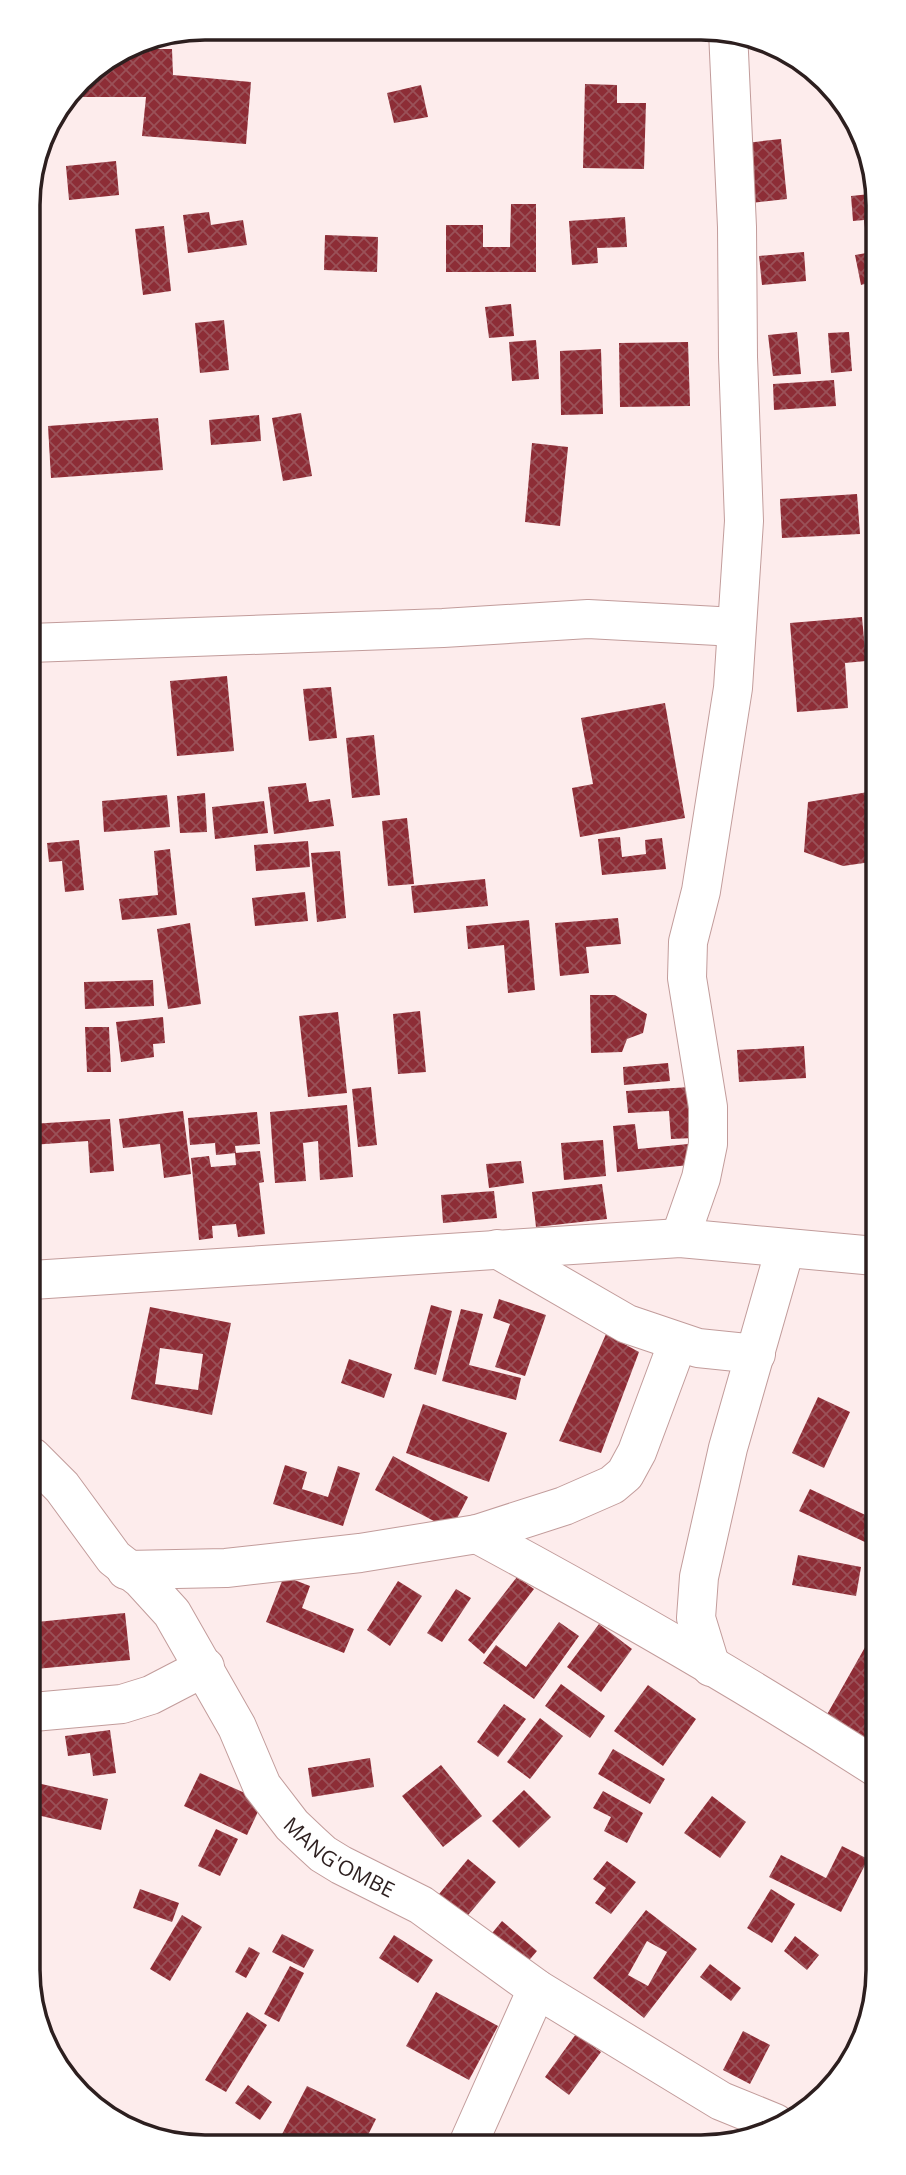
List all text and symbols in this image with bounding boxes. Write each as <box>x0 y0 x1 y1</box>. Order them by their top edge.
street label: MANG'OMBE <box>278 1810 400 1904</box>

